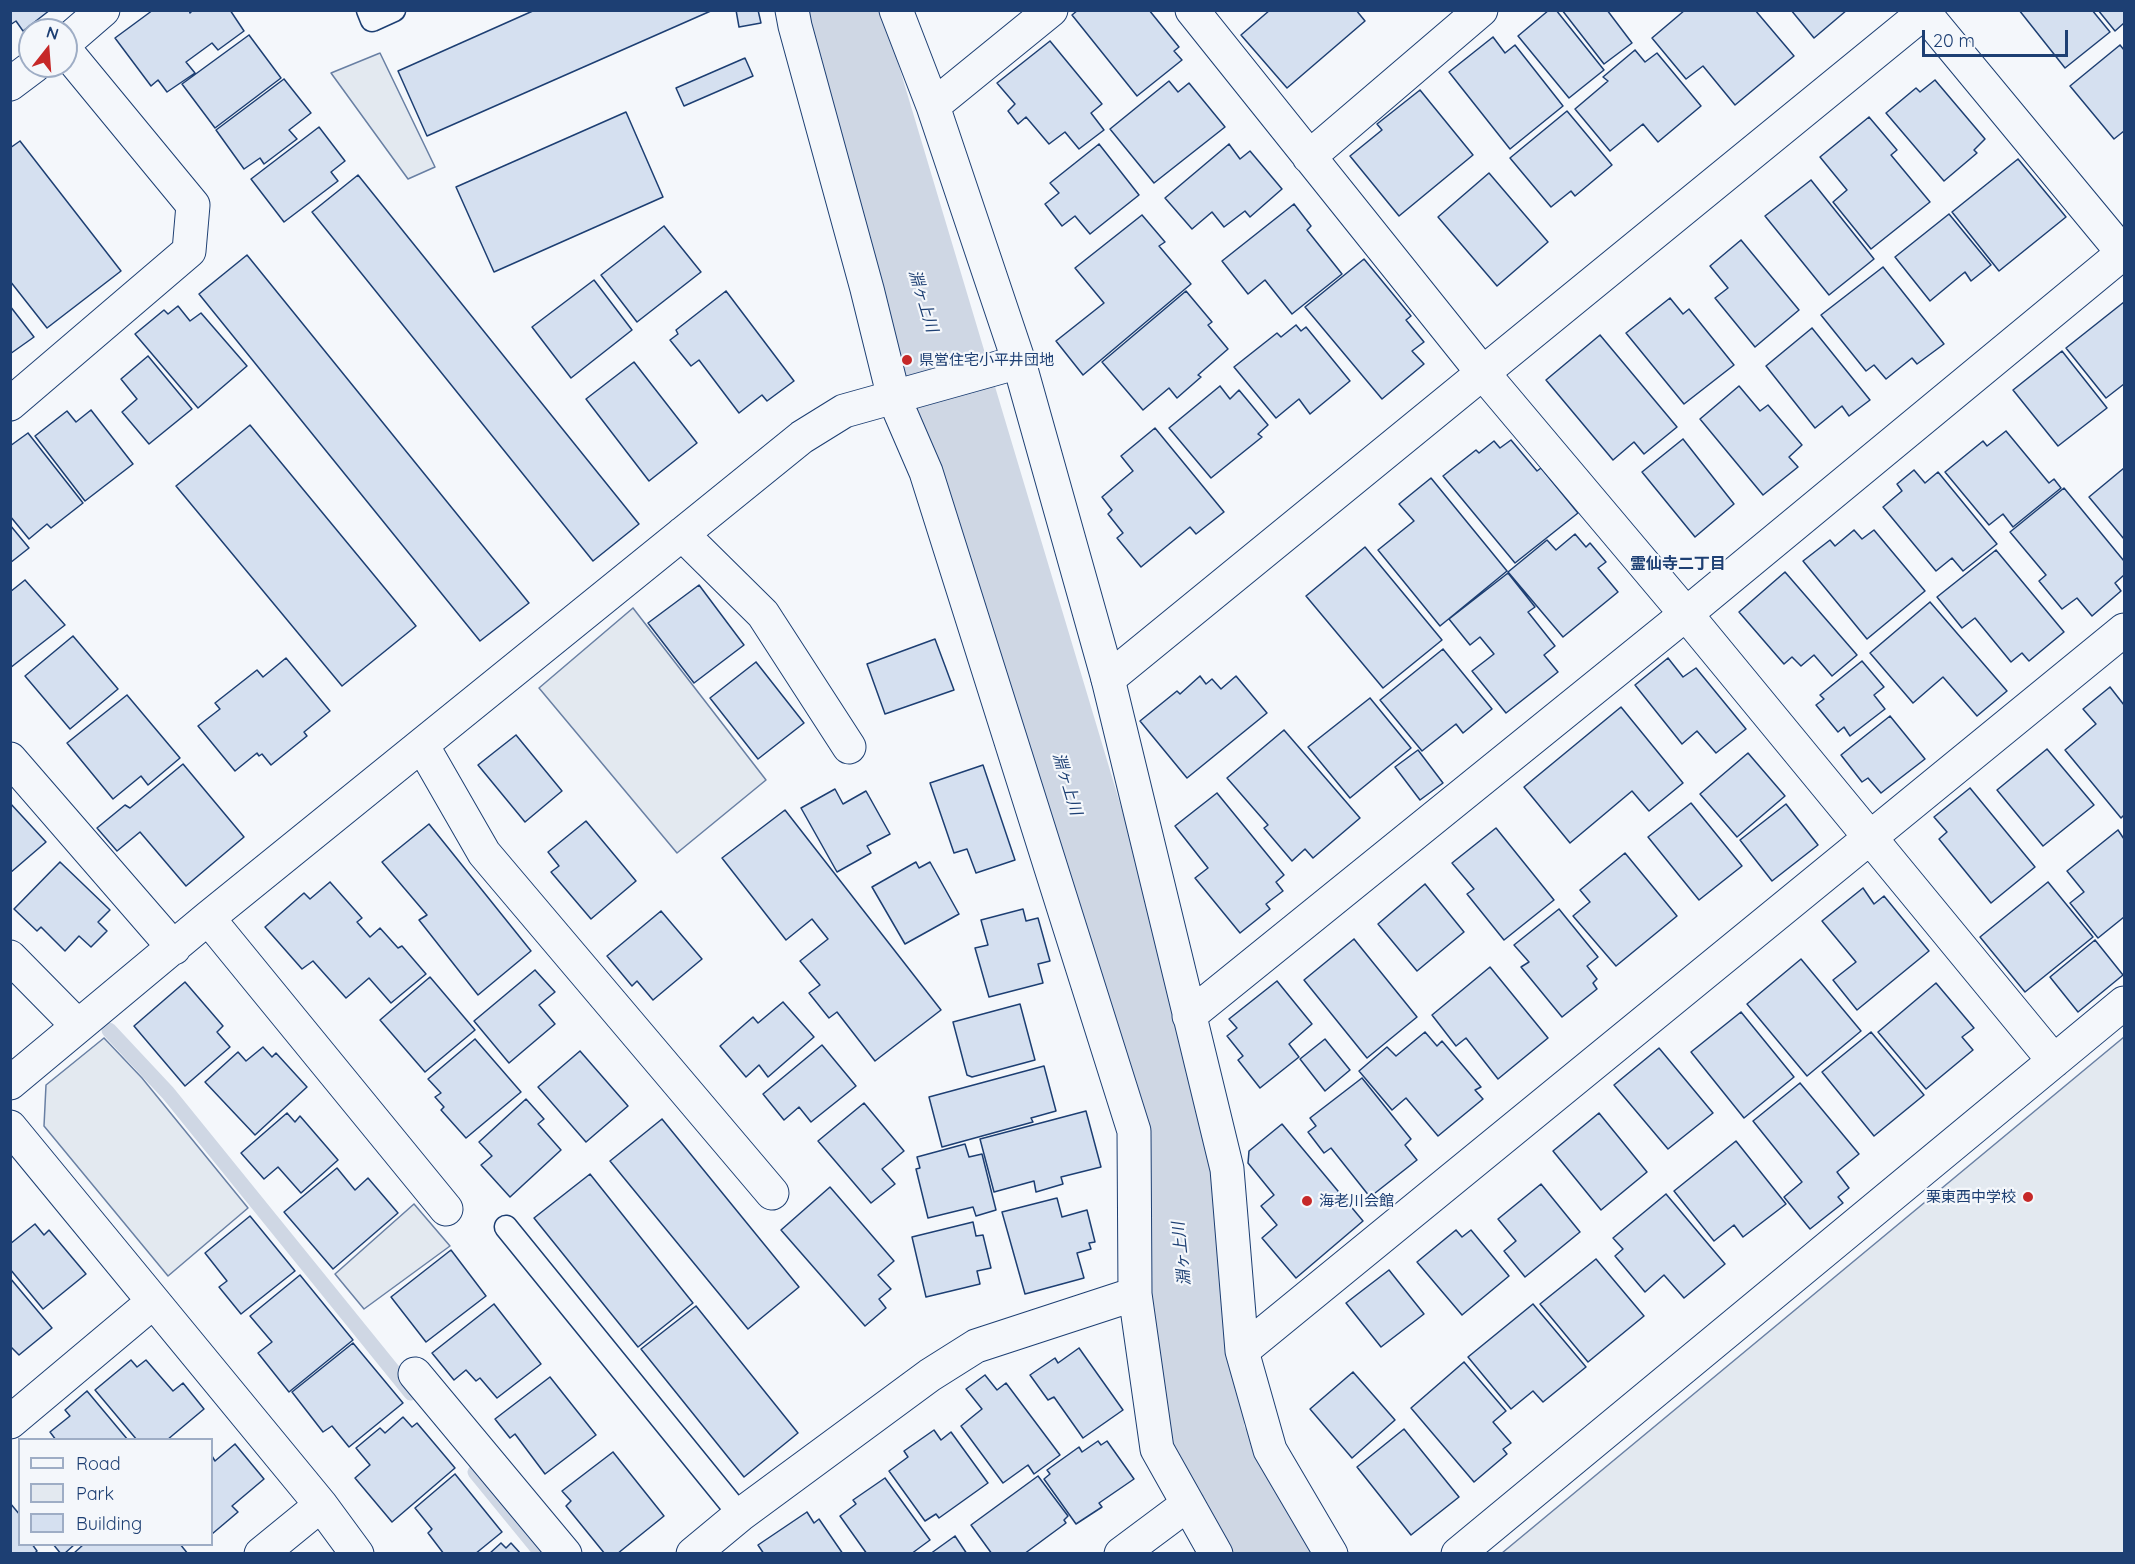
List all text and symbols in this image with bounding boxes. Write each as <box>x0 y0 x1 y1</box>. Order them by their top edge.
north arrow <box>18 18 78 78</box>
scale bar <box>1925 18 2070 56</box>
text: N <box>44 21 61 44</box>
text: 20 m <box>1933 29 1975 52</box>
water label: 淵ヶ上川 <box>904 268 942 334</box>
place label: 県営住宅小平井団地 <box>919 351 1054 369</box>
marker: 県営住宅小平井団地 <box>900 353 914 367</box>
district label: 霊仙寺二丁目 <box>1630 554 1726 574</box>
water label: 淵ヶ上川 <box>1048 751 1086 817</box>
place label: 栗東西中学校 <box>1926 1188 2016 1206</box>
marker: 栗東西中学校 <box>2021 1190 2035 1204</box>
place label: 海老川会館 <box>1319 1192 1394 1210</box>
marker: 海老川会館 <box>1300 1194 1314 1208</box>
water label: 淵ヶ上川 <box>1169 1221 1195 1287</box>
legend <box>18 1438 213 1546</box>
text: Road <box>76 1452 121 1475</box>
text: Park <box>76 1482 114 1505</box>
text: Building <box>76 1512 142 1535</box>

